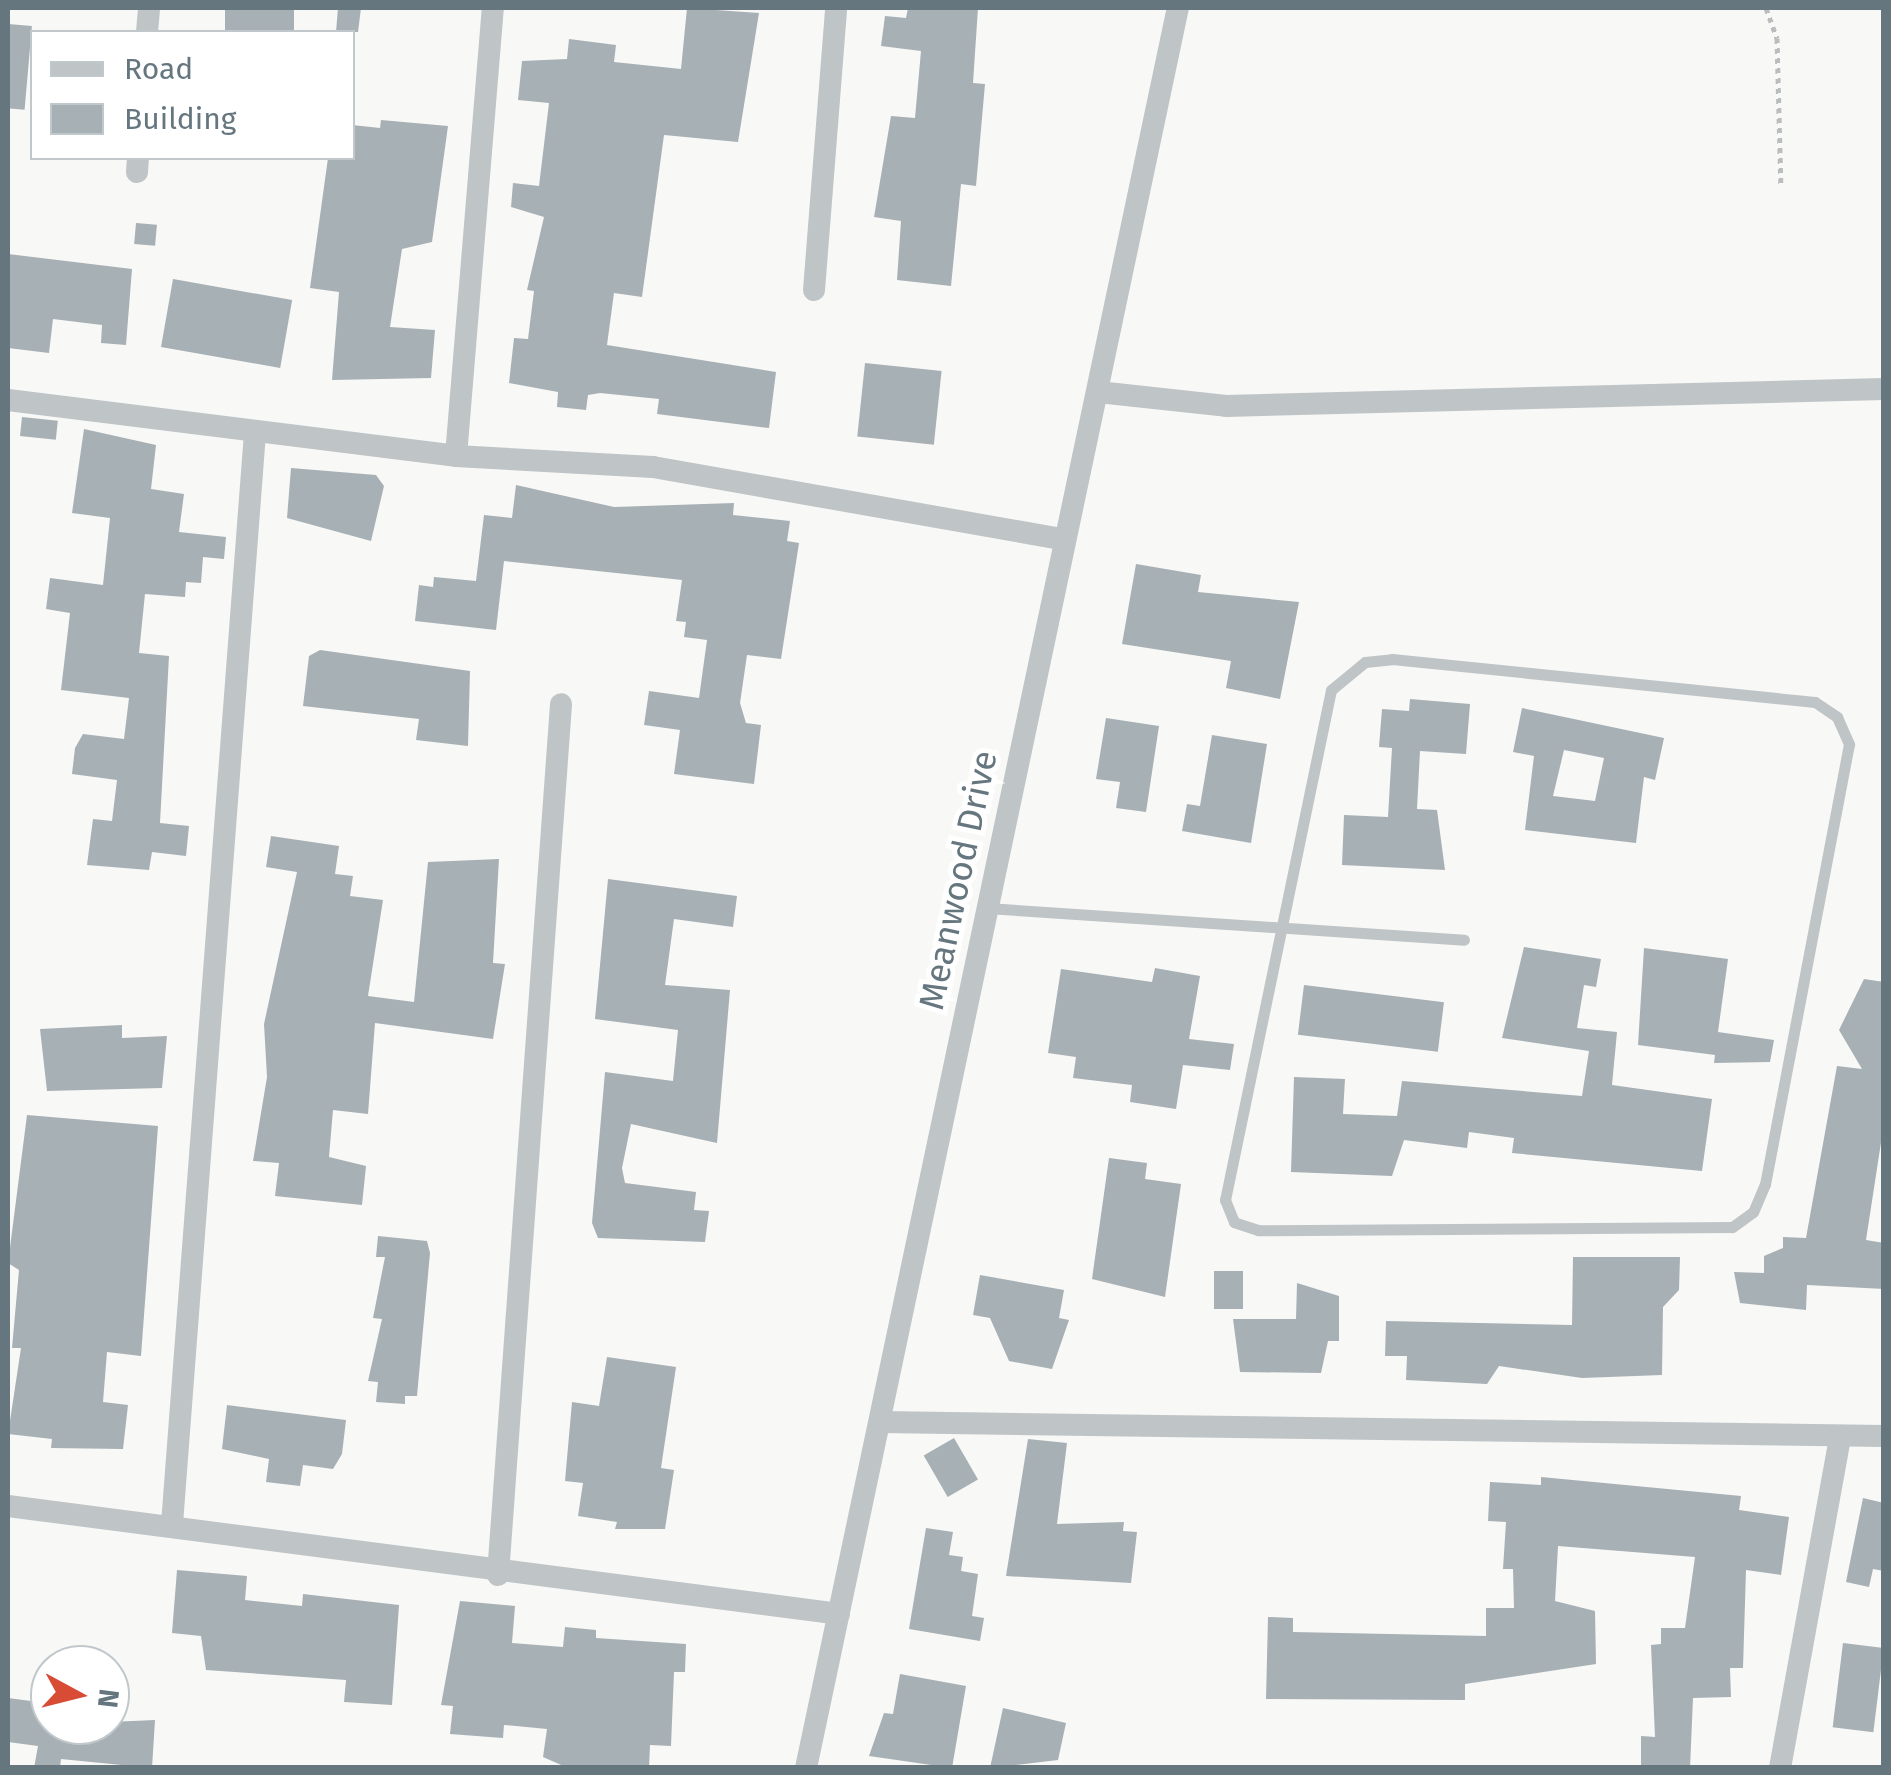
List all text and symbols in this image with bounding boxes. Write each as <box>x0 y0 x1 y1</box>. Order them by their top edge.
legend <box>30 30 355 160</box>
text: Road <box>124 51 193 87</box>
text: Building <box>124 101 236 137</box>
street label: Meanwood Drive <box>910 747 1006 1013</box>
north arrow <box>30 1645 130 1745</box>
text: N <box>91 1687 126 1710</box>

